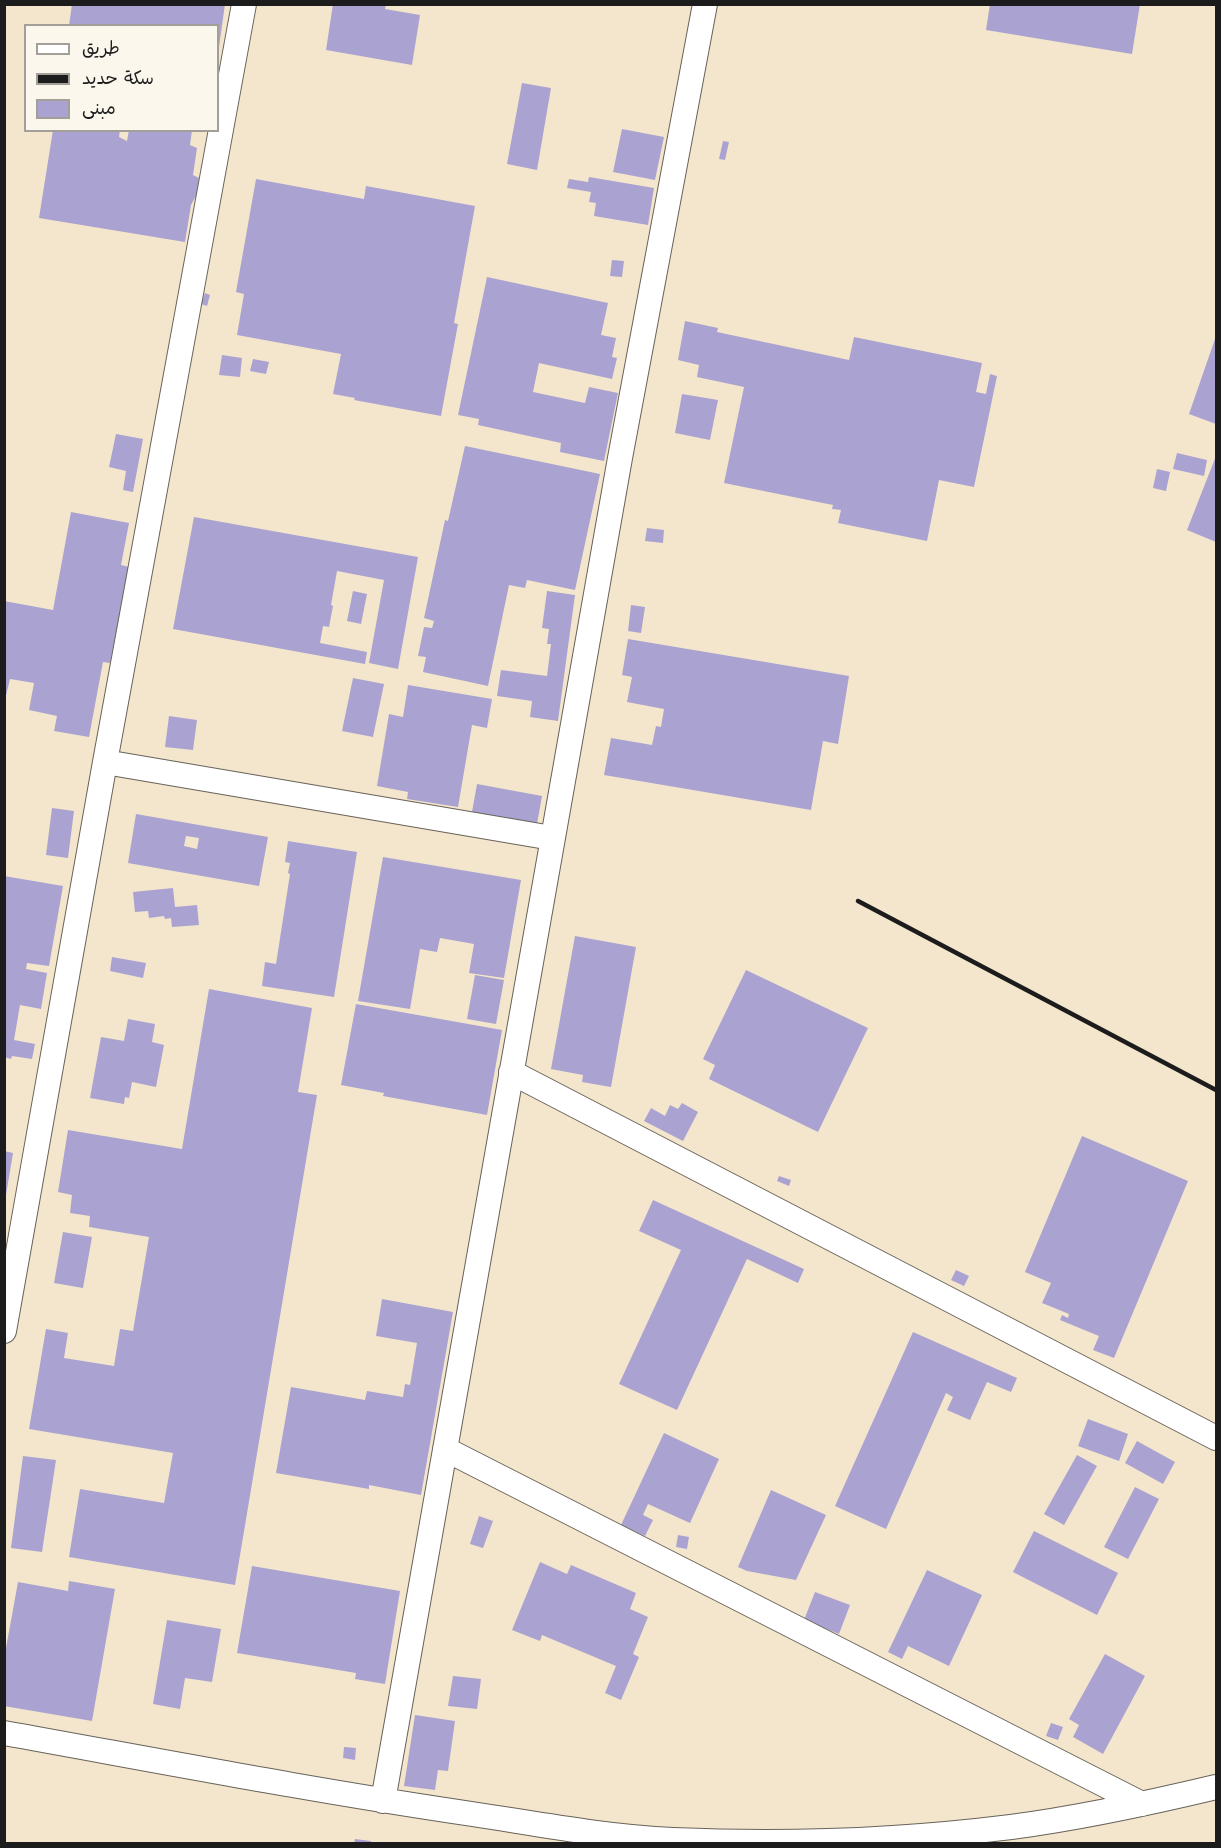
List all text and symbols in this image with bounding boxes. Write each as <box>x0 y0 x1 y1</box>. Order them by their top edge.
legend <box>24 24 219 132</box>
text: طريق <box>82 36 120 60</box>
text: سكة حديد <box>82 66 154 90</box>
text: مبنى <box>82 96 116 120</box>

